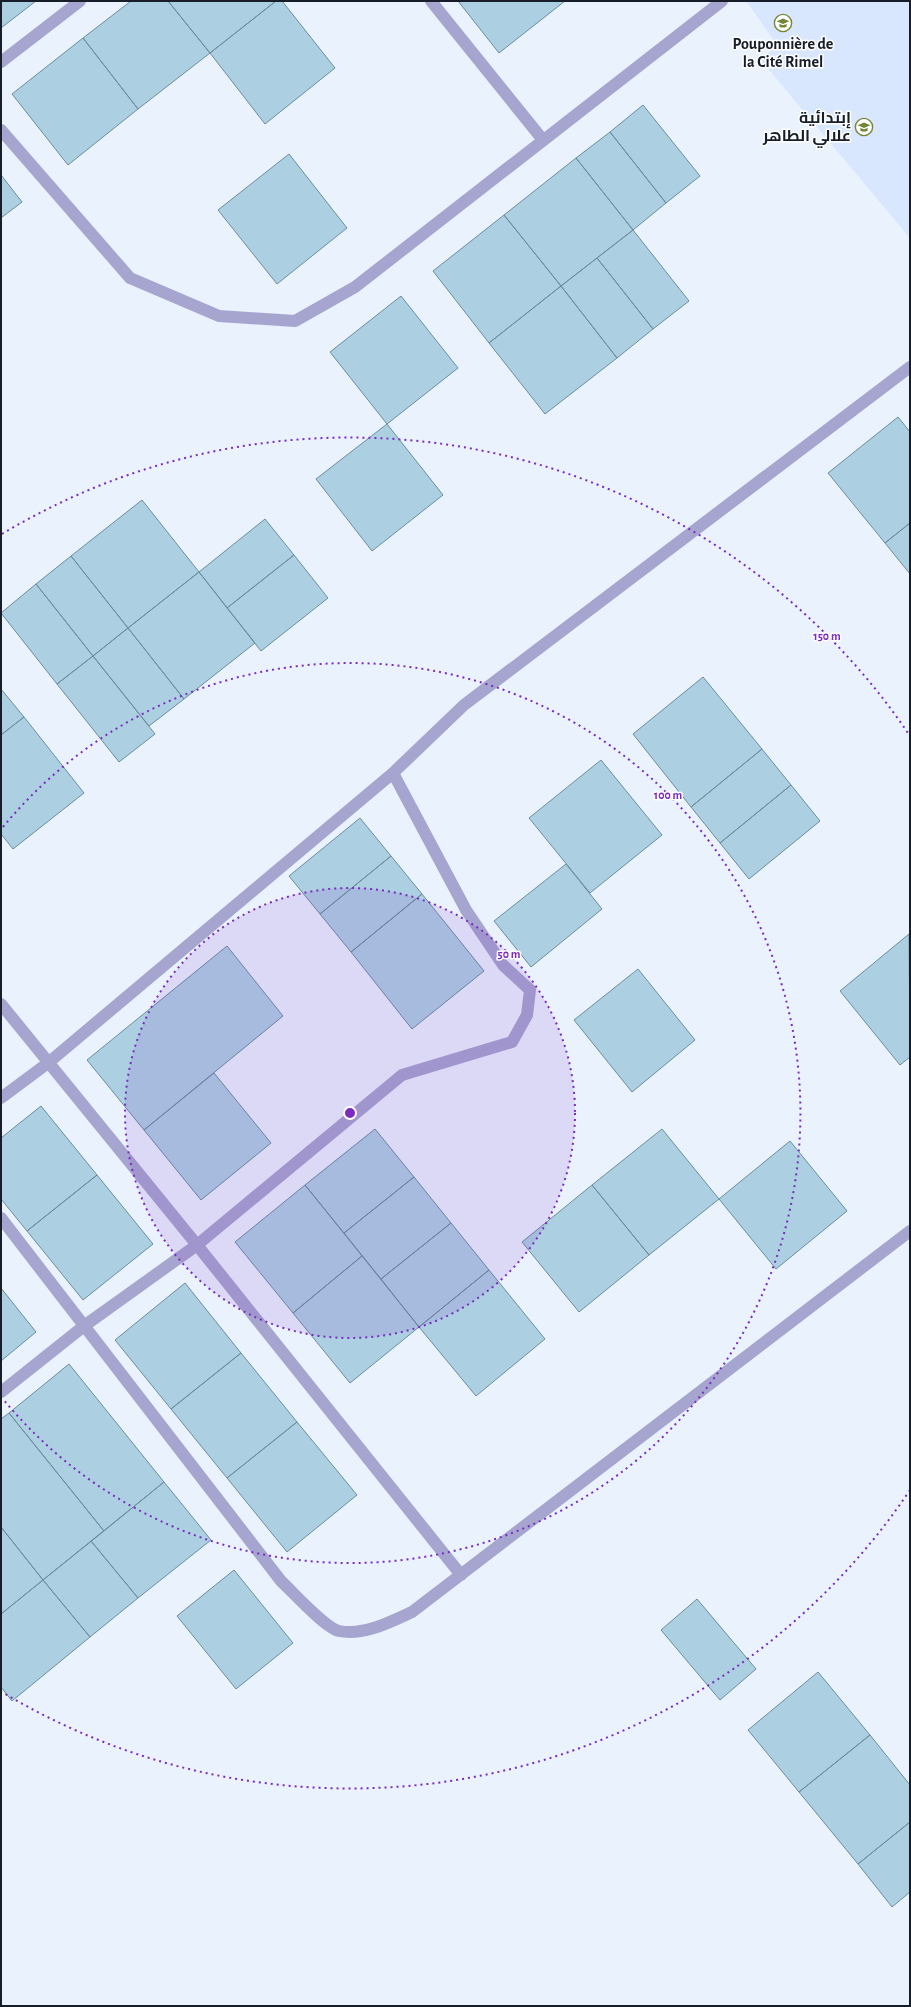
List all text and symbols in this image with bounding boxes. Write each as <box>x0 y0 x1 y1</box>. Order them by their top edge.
school or university icon: Pouponnière de la Cité Rimel <box>773 13 793 33</box>
place label: Pouponnière de la Cité Rimel <box>733 36 834 70</box>
place label: إبتدائية علالي الطاهر <box>762 110 851 148</box>
school or university icon: إبتدائية علالي الطاهر <box>854 117 874 137</box>
text: 150 m <box>813 630 841 642</box>
text: 100 m <box>654 789 682 801</box>
text: 50 m <box>498 948 521 960</box>
centre of rings <box>343 1106 357 1120</box>

